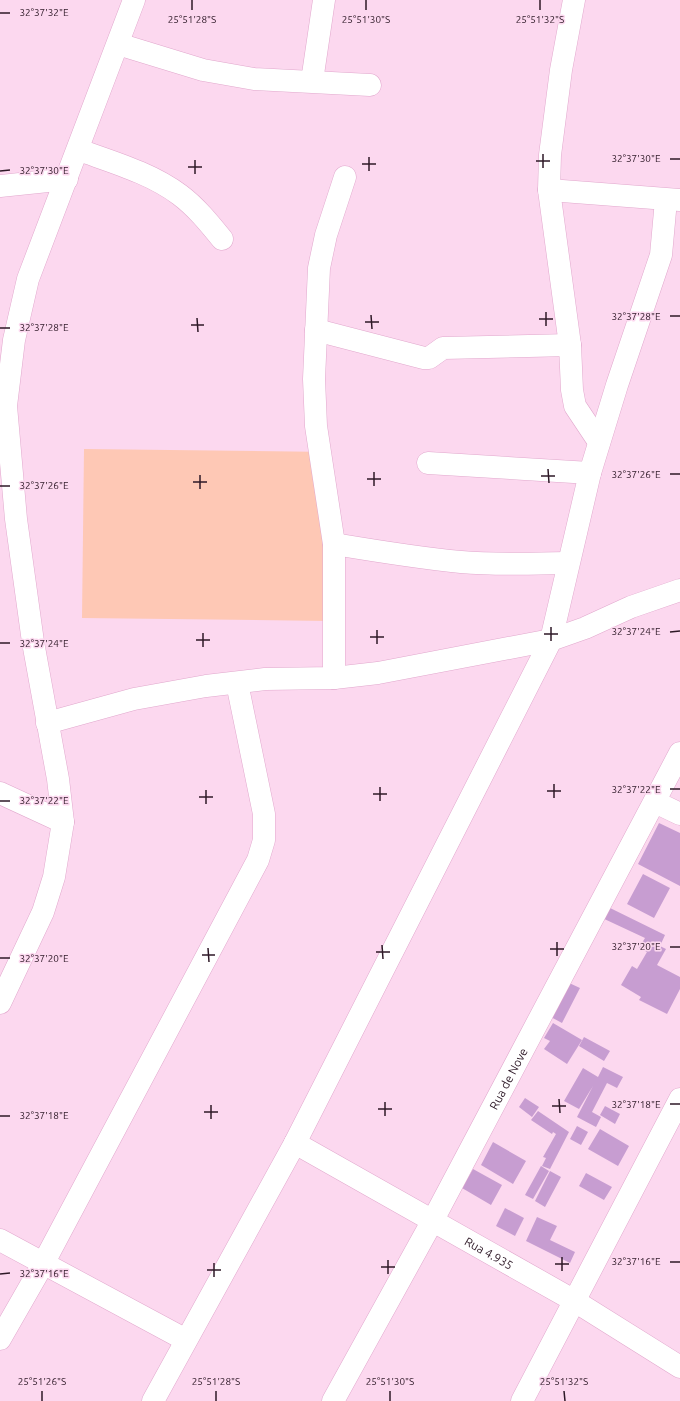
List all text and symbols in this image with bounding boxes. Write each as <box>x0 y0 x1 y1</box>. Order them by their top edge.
text: 32°37'32"E <box>19 7 69 18</box>
text: 25°51'28"S <box>168 14 216 25</box>
text: 25°51'30"S <box>342 14 390 25</box>
text: 25°51'32"S <box>516 14 564 25</box>
text: 32°37'30"E <box>611 153 661 164</box>
text: 32°37'30"E <box>19 165 69 176</box>
text: 32°37'28"E <box>611 311 661 322</box>
text: 32°37'28"E <box>19 322 69 333</box>
text: 32°37'26"E <box>611 469 661 480</box>
text: 32°37'26"E <box>19 480 69 491</box>
text: 32°37'24"E <box>611 626 661 637</box>
text: 32°37'24"E <box>19 638 69 649</box>
text: 32°37'22"E <box>611 784 661 795</box>
text: 32°37'22"E <box>19 795 69 806</box>
text: 32°37'20"E <box>611 941 661 952</box>
text: 32°37'20"E <box>19 953 69 964</box>
street label: Rua de Nove <box>486 1045 529 1111</box>
text: 32°37'18"E <box>611 1099 661 1110</box>
text: 32°37'18"E <box>19 1110 69 1121</box>
street label: Rua 4.935 <box>463 1234 516 1271</box>
text: 32°37'16"E <box>611 1256 661 1267</box>
text: 32°37'16"E <box>19 1268 69 1279</box>
text: 25°51'26"S <box>18 1376 66 1387</box>
text: 25°51'28"S <box>192 1376 240 1387</box>
text: 25°51'30"S <box>366 1376 414 1387</box>
text: 25°51'32"S <box>540 1376 588 1387</box>

